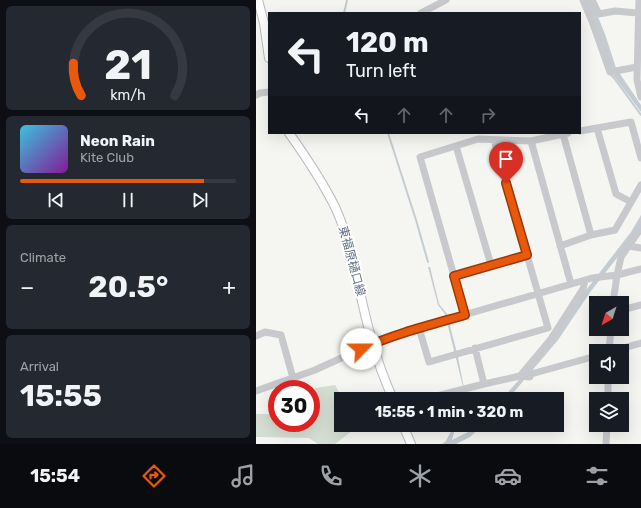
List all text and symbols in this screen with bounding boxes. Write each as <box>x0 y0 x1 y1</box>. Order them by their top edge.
text: 120 m <box>346 26 429 59</box>
icon: left <box>280 28 332 80</box>
text: 21 <box>104 40 152 89</box>
text: Turn left <box>346 60 416 82</box>
text: km/h <box>110 87 146 104</box>
icon: left <box>351 104 373 126</box>
icon: ahead <box>393 104 415 126</box>
icon: ahead <box>435 104 457 126</box>
icon: right <box>477 104 499 126</box>
text: Neon Rain <box>80 132 155 150</box>
pin <box>489 142 523 183</box>
icon: arrive <box>495 148 517 170</box>
text: Kite Club <box>80 150 134 165</box>
icon: previous <box>45 189 67 211</box>
icon: pause <box>117 189 139 211</box>
icon: next <box>189 189 211 211</box>
street label: 東福原樋口線 <box>336 224 368 298</box>
text: Climate <box>20 250 66 265</box>
text: 20.5° <box>88 269 168 305</box>
text: − <box>20 274 34 301</box>
text: + <box>222 274 236 301</box>
north arrow <box>589 296 629 336</box>
map controls <box>589 296 629 432</box>
position arrow <box>340 328 382 370</box>
button: sound <box>589 344 629 384</box>
text: Arrival <box>20 359 59 374</box>
text: 15:55 <box>20 378 102 414</box>
speed limit sign: 30 <box>268 380 320 432</box>
button: layers <box>589 392 629 432</box>
text: 15:55 · 1 min · 320 m <box>375 403 523 421</box>
icon: directions <box>140 462 168 490</box>
icon: music <box>229 462 257 490</box>
icon: phone <box>317 462 345 490</box>
icon: climate <box>406 462 434 490</box>
icon: car <box>494 462 522 490</box>
icon: filters <box>583 462 611 490</box>
text: 15:54 <box>30 465 80 487</box>

